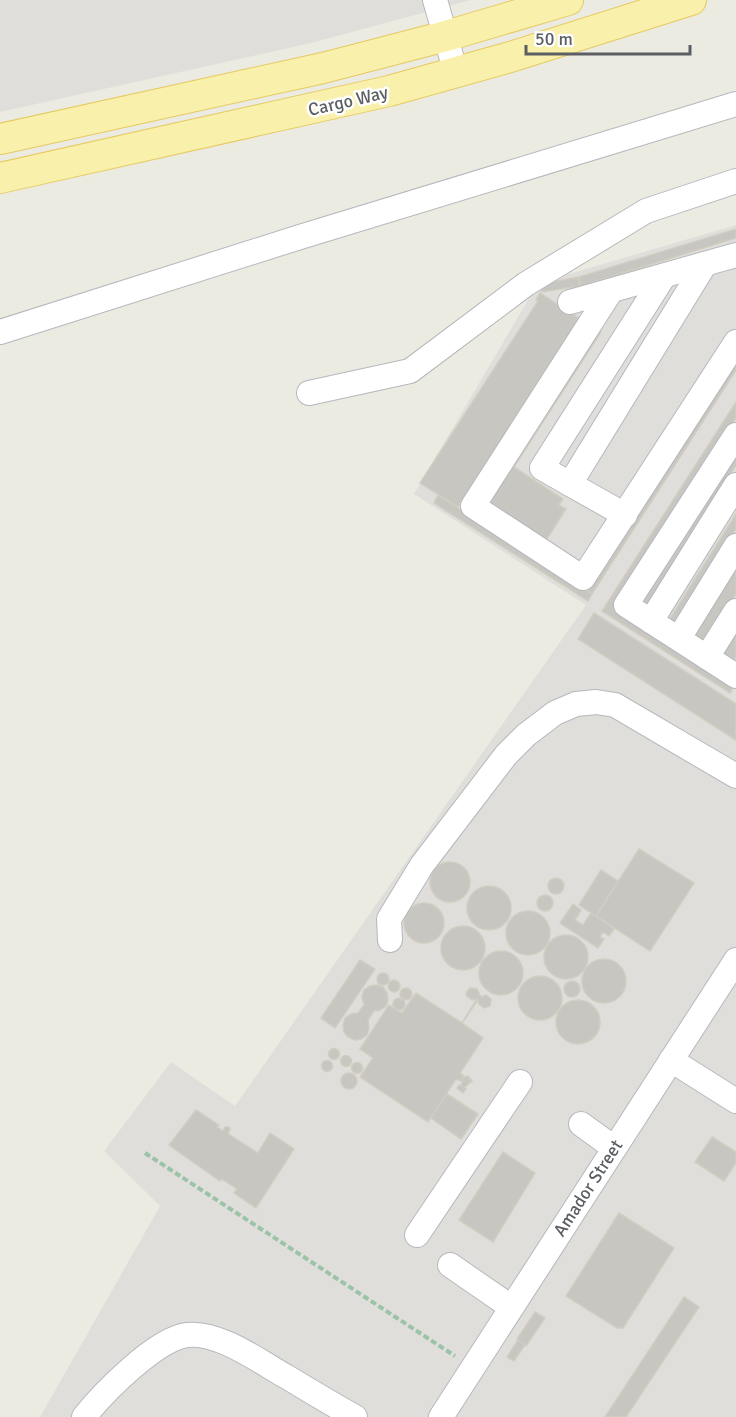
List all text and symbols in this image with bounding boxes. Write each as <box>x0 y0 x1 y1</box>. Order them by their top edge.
scale bar <box>526 18 690 56</box>
text: 50 m <box>535 28 573 50</box>
street label: Cargo Way <box>306 81 391 121</box>
street label: Amador Street <box>549 1136 627 1240</box>

